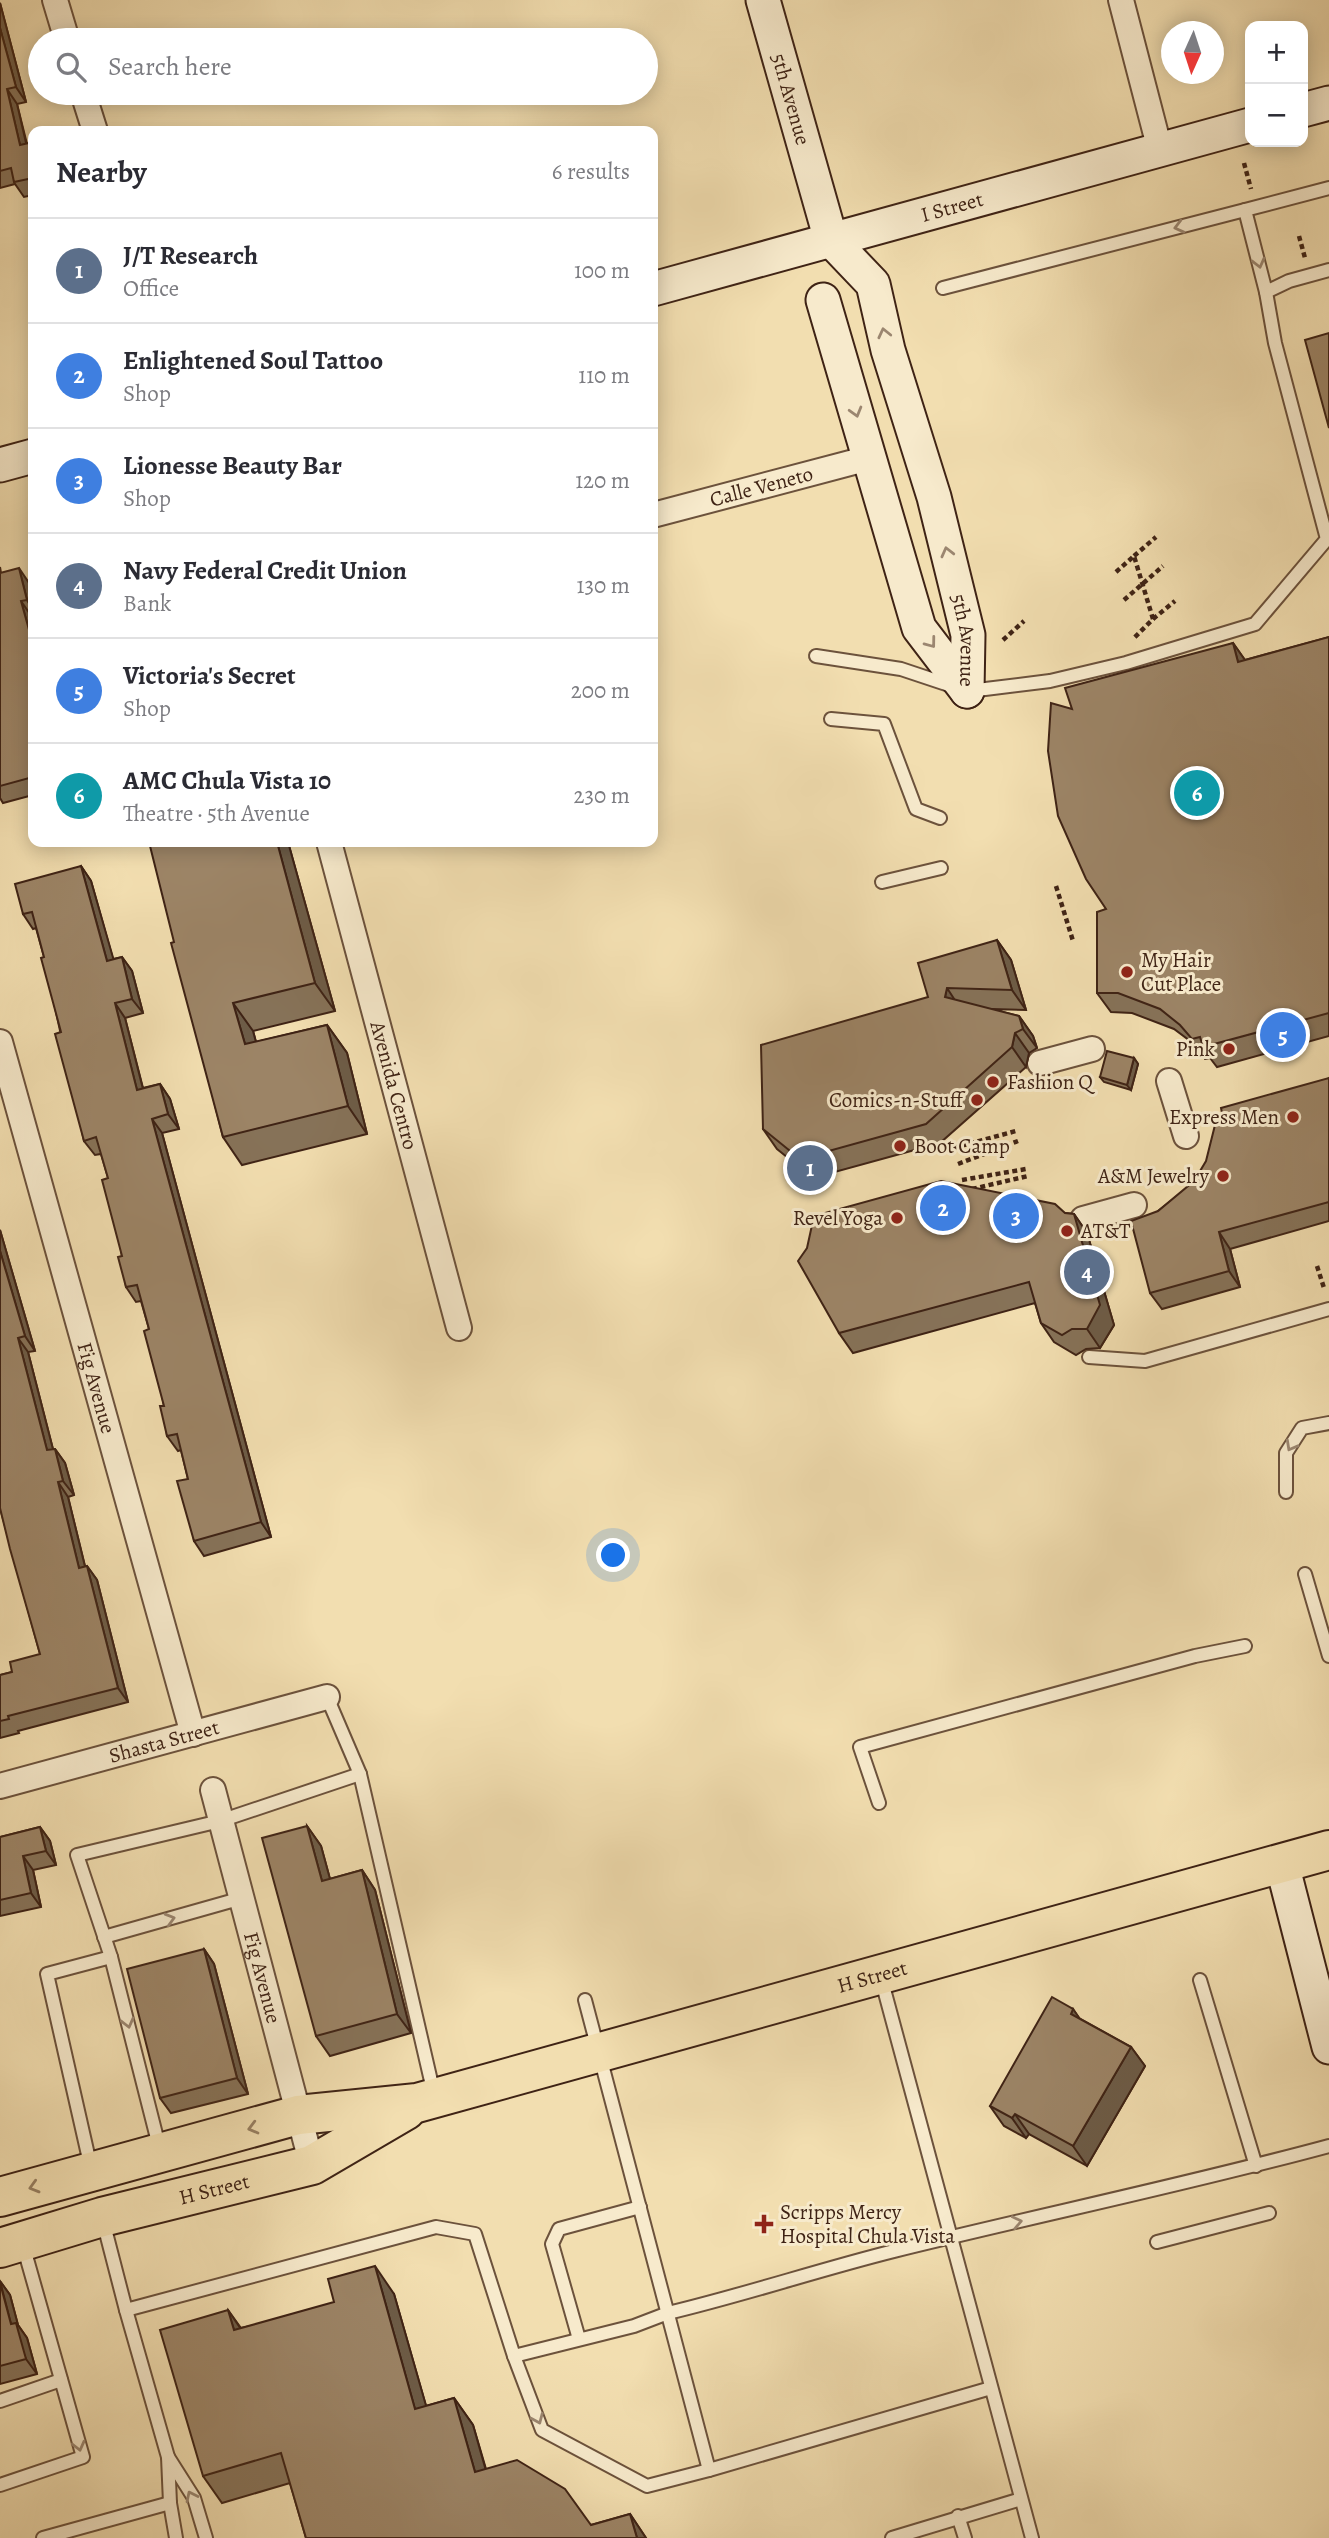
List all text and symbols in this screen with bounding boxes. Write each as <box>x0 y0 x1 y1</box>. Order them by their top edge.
north arrow <box>1161 21 1224 84</box>
map controls <box>1245 21 1308 147</box>
button: + <box>1245 21 1308 84</box>
search box <box>28 28 658 105</box>
icon: search <box>52 48 90 86</box>
text: Search here <box>108 49 232 84</box>
street label: 5th Avenue <box>765 50 817 148</box>
button: − <box>1245 84 1308 147</box>
text: Nearby <box>56 152 147 192</box>
text: 6 results <box>552 156 630 187</box>
street label: I Street <box>918 185 986 229</box>
one-way arrow <box>1173 219 1185 233</box>
text: J/T Research <box>123 238 258 273</box>
text: 1 <box>75 255 83 286</box>
text: 100 m <box>574 255 630 286</box>
one-way arrow <box>1251 257 1265 269</box>
text: Office <box>123 273 179 304</box>
one-way arrow <box>878 327 892 339</box>
text: Enlightened Soul Tattoo <box>123 343 383 378</box>
text: 2 <box>73 360 85 391</box>
text: 110 m <box>578 360 630 391</box>
text: Shop <box>123 378 171 409</box>
one-way arrow <box>847 406 862 418</box>
text: Lionesse Beauty Bar <box>123 448 342 483</box>
street label: Calle Veneto <box>707 459 816 513</box>
text: 3 <box>74 465 84 496</box>
text: 120 m <box>575 465 630 496</box>
text: Shop <box>123 483 171 514</box>
one-way arrow <box>941 546 955 558</box>
text: Navy Federal Credit Union <box>123 553 407 588</box>
text: 4 <box>74 570 84 601</box>
text: 130 m <box>577 570 630 601</box>
text: Bank <box>123 588 171 619</box>
street label: 5th Avenue <box>944 591 982 687</box>
one-way arrow <box>922 636 935 648</box>
text: Victoria's Secret <box>123 658 296 693</box>
text: 5 <box>74 675 84 706</box>
text: 200 m <box>571 675 630 706</box>
text: Shop <box>123 693 171 724</box>
text: AMC Chula Vista 10 <box>123 763 331 798</box>
pin: 6 <box>1174 767 1220 819</box>
text: 6 <box>74 780 84 811</box>
text: 230 m <box>574 780 630 811</box>
text: Theatre · 5th Avenue <box>123 798 310 829</box>
place label: My Hair Cut Place <box>1141 946 1221 998</box>
marker: My Hair Cut Place <box>1119 964 1135 980</box>
pin: 5 <box>1260 1009 1306 1061</box>
street label: Avenida Centro <box>363 1017 425 1153</box>
place label: Pink <box>1176 1035 1216 1063</box>
marker: Pink <box>1221 1041 1237 1057</box>
place label: Fashion Q <box>1007 1068 1095 1096</box>
marker: Fashion Q <box>985 1074 1001 1090</box>
place label: Comics-n-Stuff <box>829 1086 966 1114</box>
marker: Comics-n-Stuff <box>969 1092 985 1108</box>
place label: Express Men <box>1169 1103 1279 1131</box>
marker: Express Men <box>1285 1109 1301 1125</box>
place label: Boot Camp <box>914 1132 1010 1160</box>
marker: Boot Camp <box>892 1138 908 1154</box>
pin: 1 <box>787 1142 833 1194</box>
place label: A&M Jewelry <box>1097 1162 1210 1190</box>
marker: A&M Jewelry <box>1215 1168 1231 1184</box>
pin: 2 <box>920 1182 966 1234</box>
pin: 3 <box>993 1190 1039 1242</box>
place label: Revel Yoga <box>793 1204 883 1232</box>
marker: Revel Yoga <box>889 1210 905 1226</box>
place label: AT&T <box>1080 1217 1131 1245</box>
marker: AT&T <box>1059 1223 1075 1239</box>
pin: 4 <box>1064 1246 1110 1298</box>
street label: Fig Avenue <box>70 1339 123 1437</box>
one-way arrow <box>1286 1438 1300 1451</box>
your location <box>596 1538 630 1572</box>
street label: Shasta Street <box>106 1713 222 1770</box>
one-way arrow <box>164 1912 176 1927</box>
street label: Fig Avenue <box>237 1929 288 2026</box>
street label: H Street <box>834 1954 910 2000</box>
one-way arrow <box>120 2017 134 2029</box>
one-way arrow <box>247 2119 259 2134</box>
street label: H Street <box>176 2167 252 2211</box>
one-way arrow <box>28 2179 40 2194</box>
place label: Scripps Mercy Hospital Chula Vista <box>780 2198 955 2250</box>
marker: Scripps Mercy Hospital Chula Vista <box>754 2214 774 2234</box>
one-way arrow <box>1011 2216 1023 2231</box>
one-way arrow <box>530 2413 544 2425</box>
one-way arrow <box>71 2439 85 2451</box>
one-way arrow <box>186 2490 199 2503</box>

